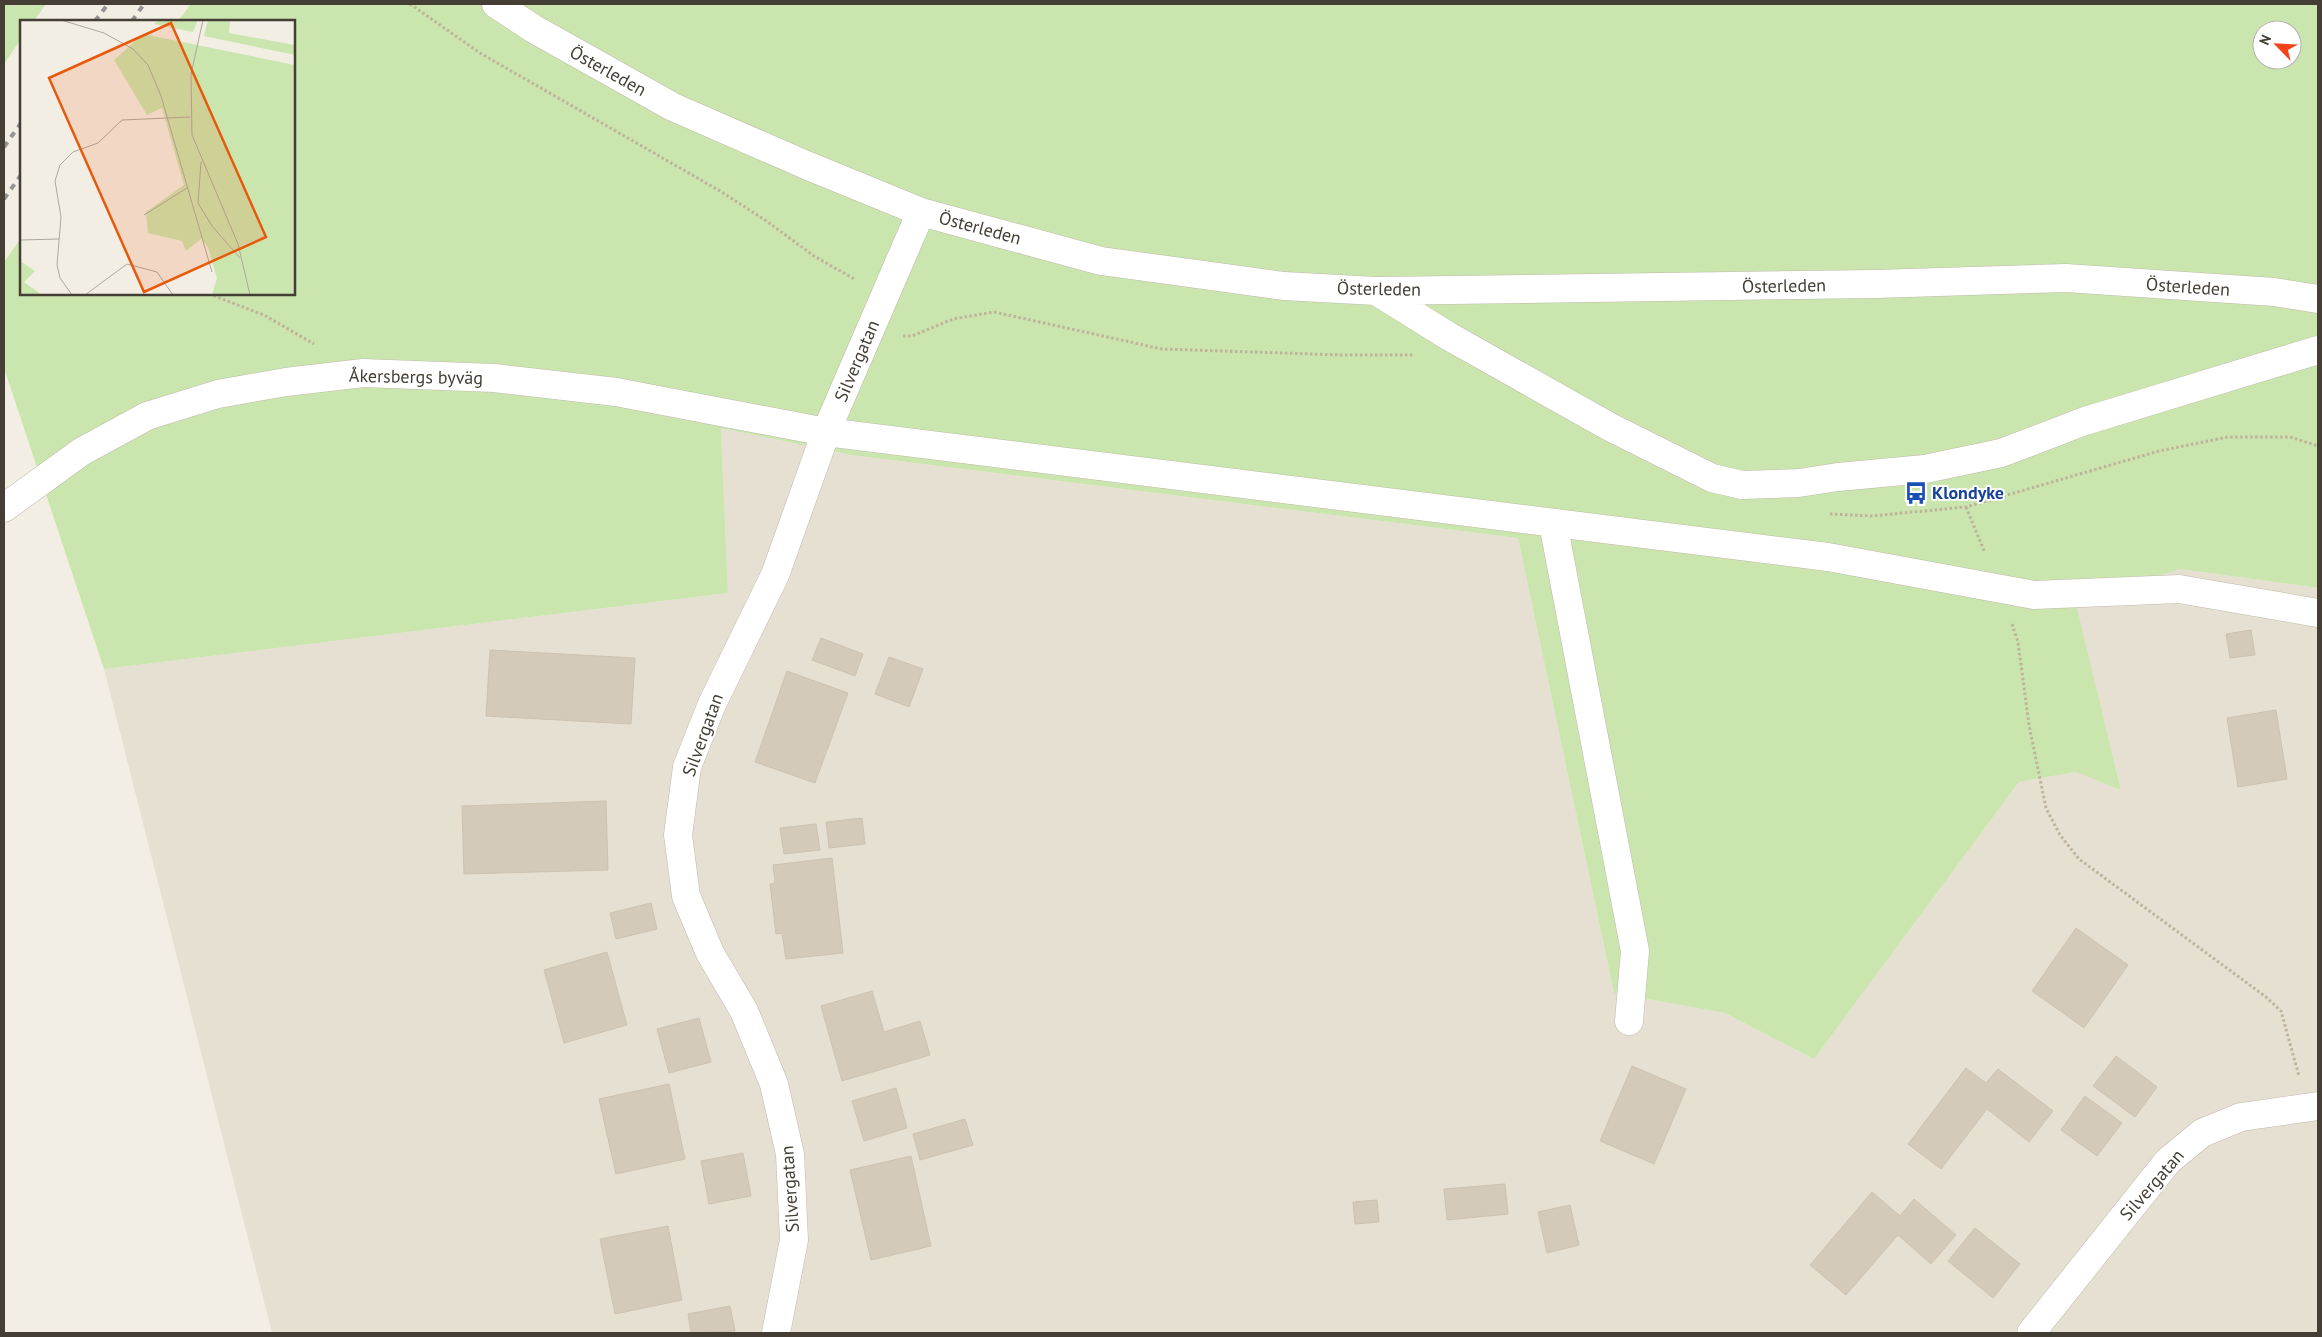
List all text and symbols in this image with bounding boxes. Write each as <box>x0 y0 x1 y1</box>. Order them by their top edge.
inset map <box>20 20 295 295</box>
north arrow <box>2252 20 2302 70</box>
text: N <box>2255 32 2275 48</box>
street label: Österleden <box>566 40 651 101</box>
street label: Österleden <box>937 206 1024 250</box>
street label: Österleden <box>2145 272 2231 301</box>
street label: Österleden <box>1742 273 1826 298</box>
street label: Österleden <box>1337 276 1421 301</box>
street label: Silvergatan <box>829 316 884 405</box>
street label: Åkersbergs byväg <box>349 364 483 389</box>
bus stop icon: Klondyke <box>1903 480 1929 506</box>
place label: Klondyke <box>1932 481 2004 504</box>
street label: Silvergatan <box>677 690 728 780</box>
street label: Silvergatan <box>2114 1144 2189 1225</box>
street label: Silvergatan <box>775 1145 804 1233</box>

